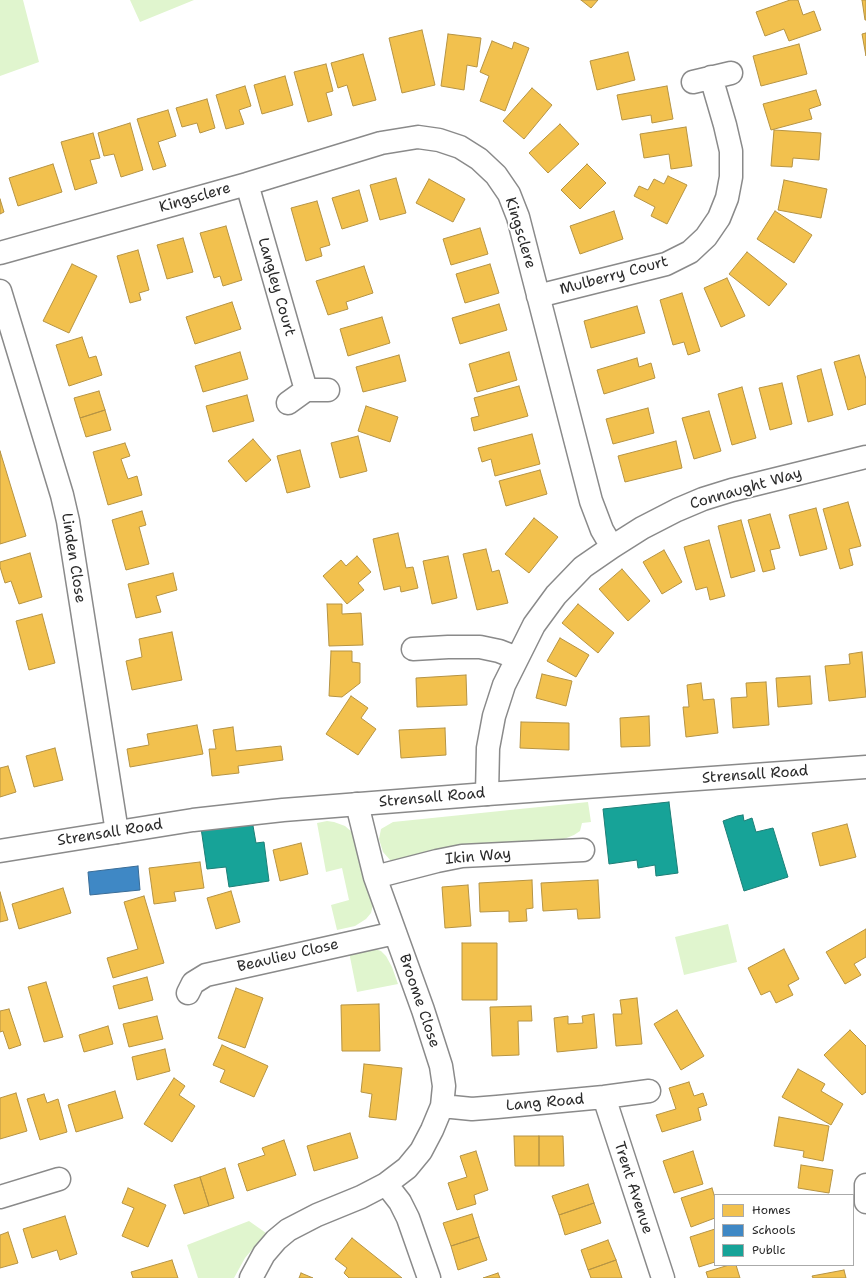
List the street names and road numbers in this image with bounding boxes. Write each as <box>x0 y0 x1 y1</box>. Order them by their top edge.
street label: Kingsclere <box>157 179 233 217</box>
street label: Kingsclere <box>501 195 539 271</box>
street label: Langley Court <box>253 236 299 338</box>
street label: Mulberry Court <box>558 253 670 299</box>
street label: Connaught Way <box>688 464 804 514</box>
street label: Linden Close <box>57 512 89 604</box>
street label: Strensall Road <box>701 762 809 788</box>
street label: Strensall Road <box>378 784 486 812</box>
street label: Strensall Road <box>56 816 164 850</box>
street label: Ikin Way <box>444 845 512 869</box>
street label: Beaulieu Close <box>236 936 340 976</box>
street label: Broome Close <box>395 952 443 1050</box>
street label: Lang Road <box>505 1091 585 1115</box>
street label: Trent Avenue <box>610 1140 656 1236</box>

